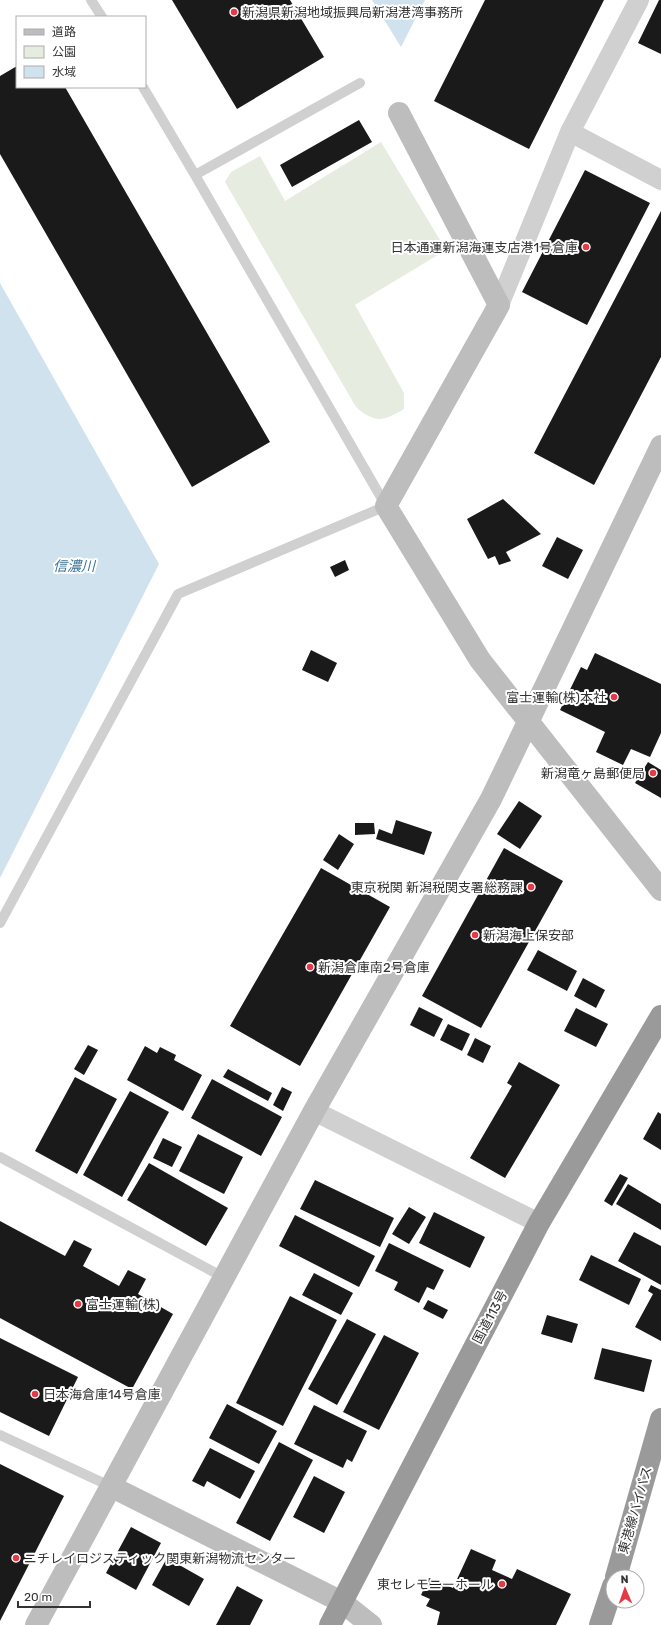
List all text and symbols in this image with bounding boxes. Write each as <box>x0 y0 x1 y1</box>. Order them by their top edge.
place label: 新潟県新潟地域振興局新潟港湾事務所 <box>242 5 463 20</box>
marker: 新潟県新潟地域振興局新潟港湾事務所 <box>229 7 239 17</box>
legend <box>16 16 146 88</box>
text: 道路 <box>52 25 76 39</box>
text: 公園 <box>52 45 76 59</box>
text: 水域 <box>52 65 76 79</box>
place label: 日本通運新潟海運支店港1号倉庫 <box>390 240 578 255</box>
marker: 日本通運新潟海運支店港1号倉庫 <box>581 242 591 252</box>
water label: 信濃川 <box>53 558 97 575</box>
place label: 富士運輸(株)本社 <box>506 690 606 705</box>
marker: 富士運輸(株)本社 <box>609 692 619 702</box>
place label: 新潟竜ヶ島郵便局 <box>541 766 645 781</box>
marker: 新潟竜ヶ島郵便局 <box>648 768 658 778</box>
place label: 東京税関 新潟税関支署総務課 <box>351 880 523 895</box>
marker: 東京税関 新潟税関支署総務課 <box>526 882 536 892</box>
place label: 新潟海上保安部 <box>483 928 574 943</box>
marker: 新潟海上保安部 <box>470 930 480 940</box>
place label: 新潟倉庫南2号倉庫 <box>318 960 430 975</box>
marker: 新潟倉庫南2号倉庫 <box>305 962 315 972</box>
street label: 国道113号 <box>470 1288 510 1346</box>
place label: 富士運輸(株) <box>86 1297 160 1312</box>
marker: 富士運輸(株) <box>73 1299 83 1309</box>
place label: 日本海倉庫14号倉庫 <box>43 1387 161 1402</box>
marker: 日本海倉庫14号倉庫 <box>30 1389 40 1399</box>
street label: 東港線バイパス <box>615 1464 655 1556</box>
place label: ニチレイロジスティック関東新潟物流センター <box>24 1551 296 1566</box>
marker: ニチレイロジスティック関東新潟物流センター <box>11 1553 21 1563</box>
north arrow <box>605 1569 645 1609</box>
text: N <box>620 1573 629 1586</box>
place label: 東セレモニーホール <box>377 1577 494 1592</box>
marker: 東セレモニーホール <box>497 1579 507 1589</box>
scale bar <box>18 1583 90 1609</box>
text: 20 m <box>24 1590 52 1604</box>

